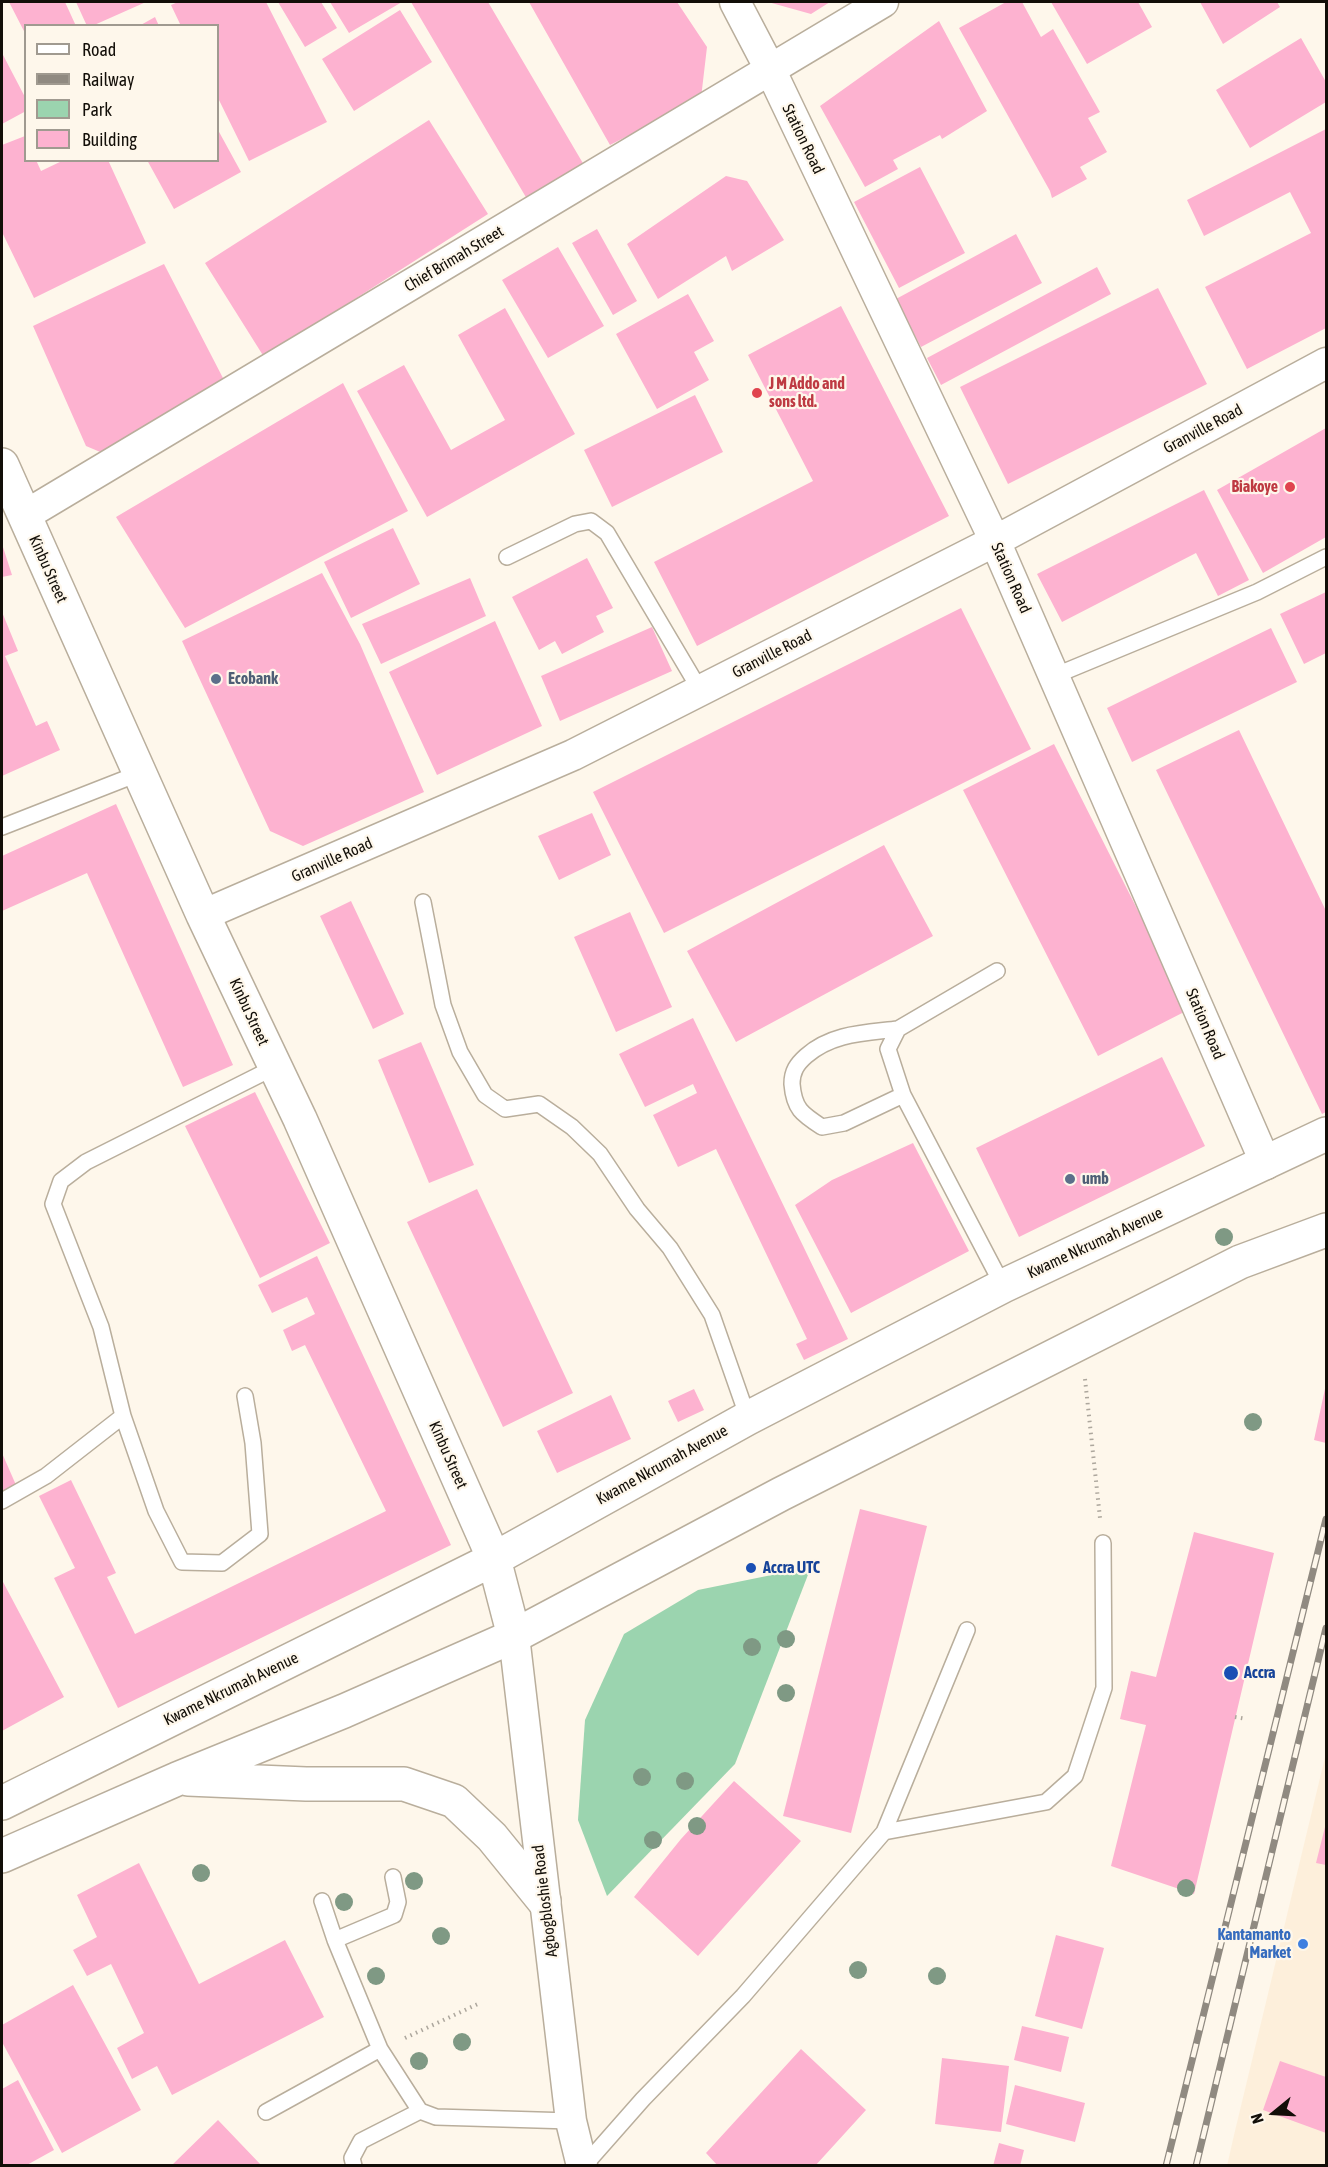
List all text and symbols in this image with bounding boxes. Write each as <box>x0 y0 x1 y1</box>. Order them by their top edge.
legend <box>24 24 219 162</box>
text: Road <box>82 39 116 60</box>
text: Railway <box>82 69 134 90</box>
text: Park <box>82 99 112 120</box>
street label: Station Road <box>778 101 828 177</box>
text: Building <box>82 129 137 150</box>
street label: Chief Brimah Street <box>401 222 507 296</box>
place label: J M Addo and sons ltd. <box>769 374 845 412</box>
marker: J M Addo and sons ltd. <box>750 386 764 400</box>
street label: Granville Road <box>1160 400 1246 458</box>
place label: Biakoye <box>1232 477 1278 497</box>
marker: Biakoye <box>1283 480 1297 494</box>
street label: Kinbu Street <box>25 532 71 606</box>
street label: Station Road <box>987 540 1035 616</box>
street label: Granville Road <box>729 626 815 682</box>
place label: Ecobank <box>228 669 278 689</box>
marker: Ecobank <box>209 672 223 686</box>
street label: Granville Road <box>289 834 375 886</box>
street label: Kinbu Street <box>225 975 273 1049</box>
street label: Station Road <box>1181 986 1229 1062</box>
place label: umb <box>1082 1169 1109 1189</box>
marker: umb <box>1063 1172 1077 1186</box>
street label: Kwame Nkrumah Avenue <box>1024 1203 1166 1283</box>
street label: Kinbu Street <box>425 1418 471 1492</box>
street label: Kwame Nkrumah Avenue <box>593 1421 731 1509</box>
place label: Accra UTC <box>763 1558 820 1578</box>
marker: Accra UTC <box>744 1561 758 1575</box>
street label: Kwame Nkrumah Avenue <box>161 1648 301 1730</box>
place label: Accra <box>1244 1663 1276 1683</box>
marker: Accra <box>1222 1664 1240 1682</box>
street label: Agbogbloshie Road <box>529 1844 561 1958</box>
place label: Kantamanto Market <box>1218 1925 1291 1963</box>
marker: Kantamanto Market <box>1296 1937 1310 1951</box>
north arrow <box>1244 2083 1304 2143</box>
text: N <box>1247 2111 1267 2126</box>

